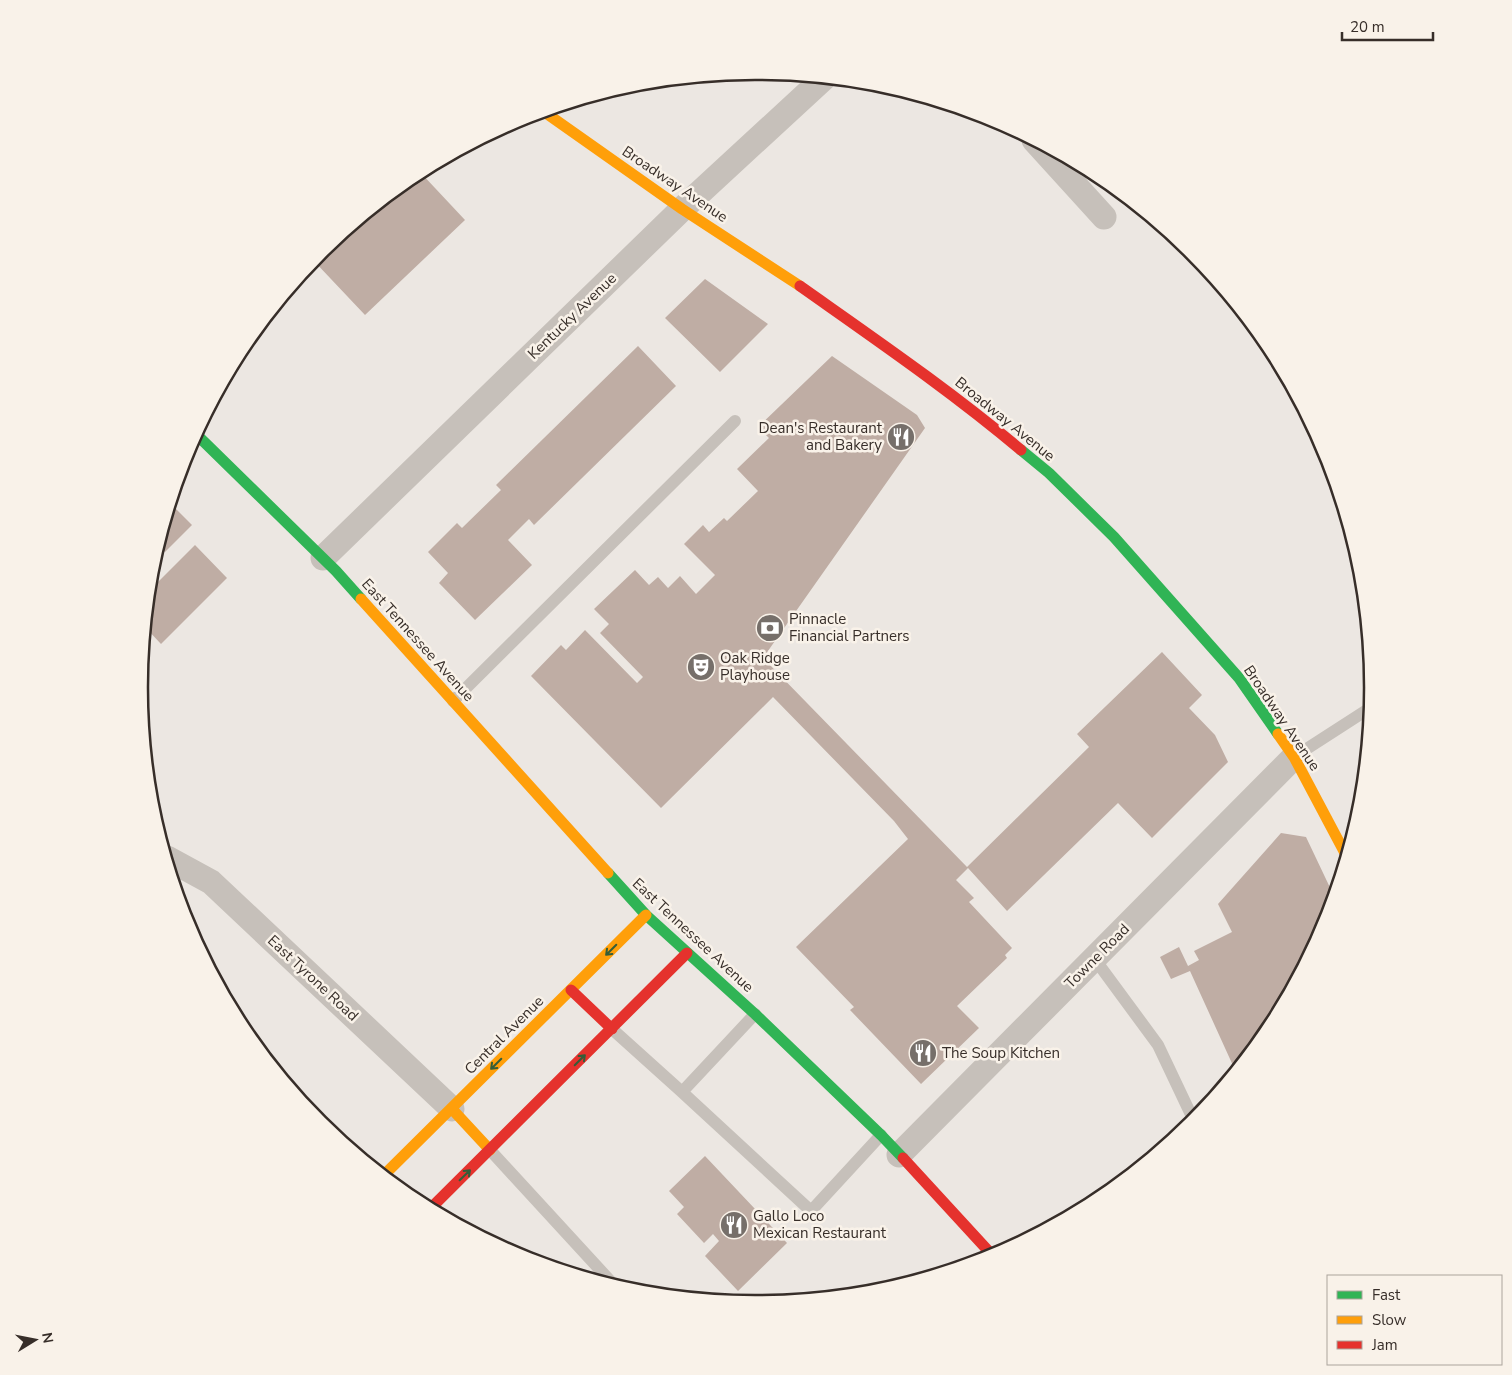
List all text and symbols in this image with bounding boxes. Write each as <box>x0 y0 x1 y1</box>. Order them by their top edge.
scale bar <box>1342 10 1433 42</box>
text: 20 m <box>1350 17 1385 37</box>
street label: Broadway Avenue <box>618 141 732 227</box>
street label: Kentucky Avenue <box>523 268 621 364</box>
street label: Broadway Avenue <box>951 372 1059 466</box>
place label: Dean's Restaurant and Bakery <box>758 418 883 455</box>
restaurant icon: Dean's Restaurant and Bakery <box>886 422 916 452</box>
street label: East Tennessee Avenue <box>357 574 479 706</box>
place label: Pinnacle Financial Partners <box>789 609 909 646</box>
bank icon: Pinnacle Financial Partners <box>755 613 785 643</box>
place label: Oak Ridge Playhouse <box>720 648 790 685</box>
theatre icon: Oak Ridge Playhouse <box>686 652 716 682</box>
street label: Broadway Avenue <box>1239 661 1325 775</box>
street label: East Tennessee Avenue <box>628 873 758 997</box>
street label: Towne Road <box>1060 919 1134 993</box>
street label: East Tyrone Road <box>263 931 363 1025</box>
one-way arrow <box>605 944 617 956</box>
street label: Central Avenue <box>460 991 548 1079</box>
restaurant icon: The Soup Kitchen <box>908 1038 938 1068</box>
place label: The Soup Kitchen <box>942 1043 1060 1063</box>
one-way arrow <box>574 1054 587 1066</box>
one-way arrow <box>490 1058 502 1071</box>
one-way arrow <box>459 1169 471 1181</box>
place label: Gallo Loco Mexican Restaurant <box>753 1206 887 1243</box>
restaurant icon: Gallo Loco Mexican Restaurant <box>719 1210 749 1240</box>
legend <box>1327 1275 1502 1365</box>
text: Fast <box>1372 1285 1401 1305</box>
text: Slow <box>1372 1310 1407 1330</box>
north arrow <box>10 1315 60 1365</box>
text: N <box>37 1331 58 1345</box>
text: Jam <box>1371 1335 1398 1355</box>

